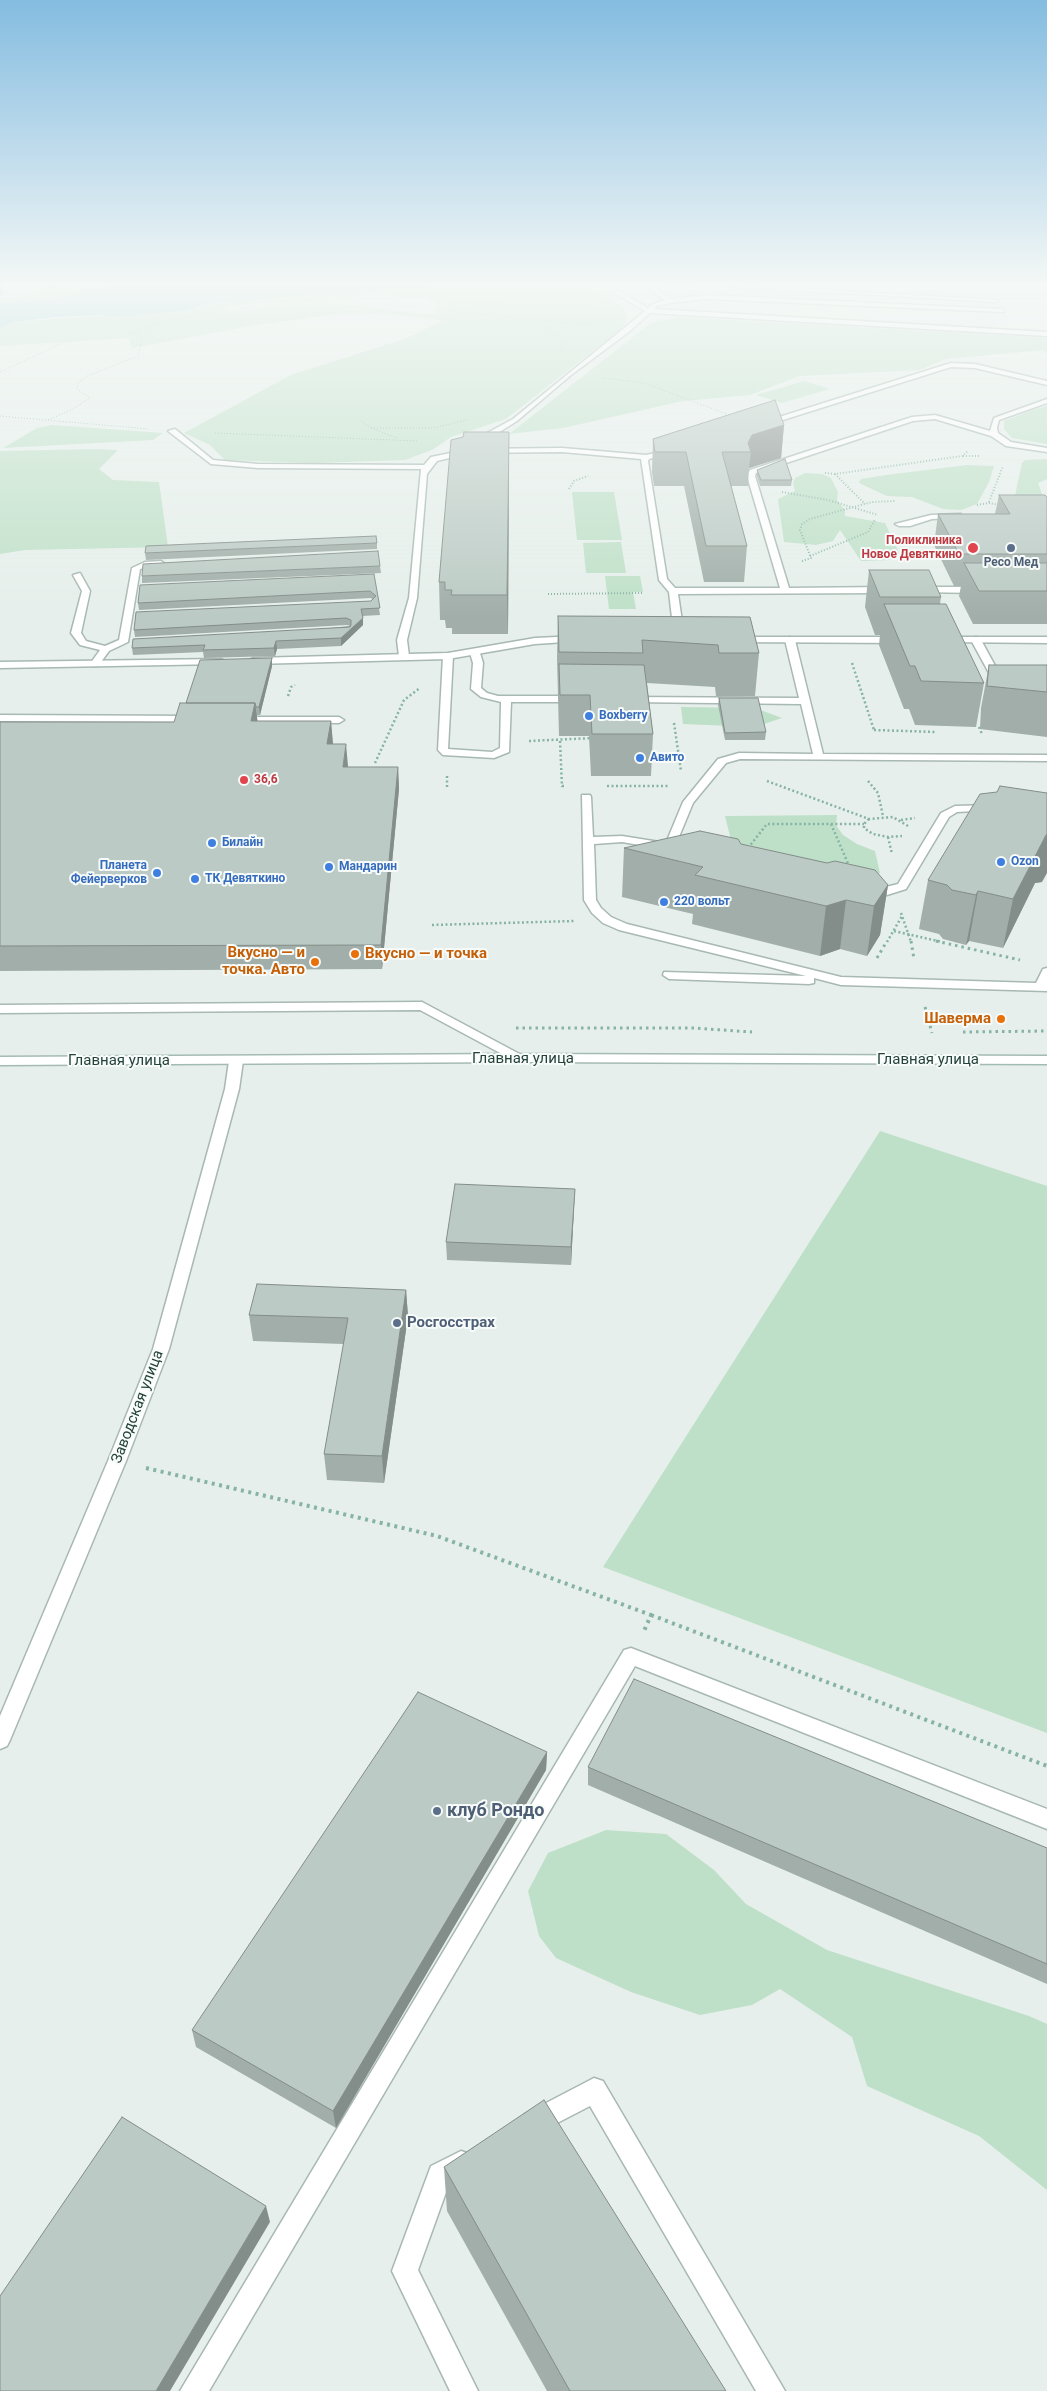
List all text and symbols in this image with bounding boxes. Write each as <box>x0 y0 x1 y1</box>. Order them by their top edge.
place label: Поликлиника Новое Девяткино <box>862 534 962 562</box>
marker: Поликлиника Новое Девяткино <box>966 541 980 555</box>
marker: Ресо Мед <box>1005 542 1017 554</box>
place label: Ресо Мед <box>984 556 1038 570</box>
place label: Boxberry <box>599 709 648 723</box>
marker: Boxberry <box>583 710 595 722</box>
place label: Авито <box>650 751 684 765</box>
marker: Авито <box>634 752 646 764</box>
place label: 36,6 <box>254 773 278 787</box>
marker: 36,6 <box>238 774 250 786</box>
place label: Билайн <box>222 836 263 850</box>
marker: Билайн <box>206 837 218 849</box>
place label: Ozon <box>1011 855 1039 869</box>
marker: Ozon <box>995 856 1007 868</box>
place label: Планета Фейерверков <box>71 859 147 887</box>
place label: Мандарин <box>339 860 397 874</box>
marker: Мандарин <box>323 861 335 873</box>
marker: Планета Фейерверков <box>151 867 163 879</box>
place label: ТК Девяткино <box>205 872 285 886</box>
marker: ТК Девяткино <box>189 873 201 885</box>
place label: 220 вольт <box>674 895 730 909</box>
marker: 220 вольт <box>658 896 670 908</box>
place label: Вкусно — и точка. Авто <box>222 944 305 979</box>
place label: Вкусно — и точка <box>365 945 487 963</box>
marker: Вкусно — и точка <box>349 948 361 960</box>
marker: Вкусно — и точка. Авто <box>309 956 321 968</box>
place label: Шаверма <box>924 1010 991 1028</box>
marker: Шаверма <box>995 1013 1007 1025</box>
street label: Главная улица <box>472 1050 574 1068</box>
street label: Главная улица <box>877 1051 979 1069</box>
street label: Главная улица <box>68 1052 170 1070</box>
place label: Росгосстрах <box>407 1314 495 1332</box>
marker: Росгосстрах <box>391 1317 403 1329</box>
street label: Заводская улица <box>108 1348 168 1466</box>
place label: клуб Рондо <box>447 1800 544 1822</box>
marker: клуб Рондо <box>431 1805 443 1817</box>

